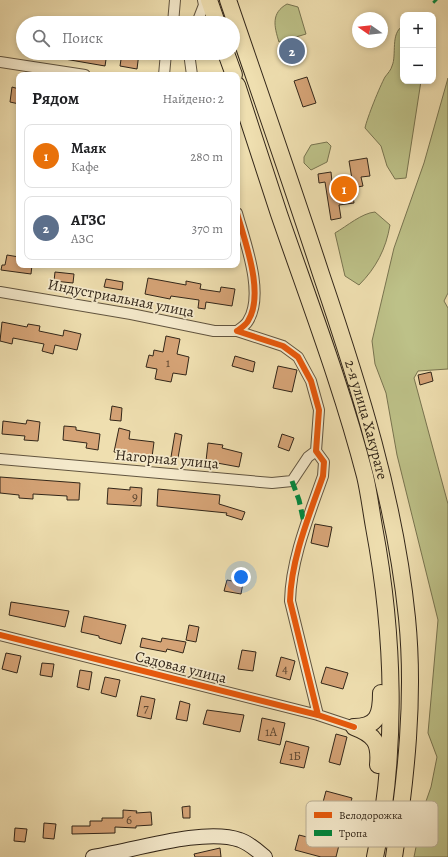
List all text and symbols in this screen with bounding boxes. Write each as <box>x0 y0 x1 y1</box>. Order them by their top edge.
north arrow <box>352 12 388 48</box>
map controls <box>400 12 436 84</box>
button: + <box>400 12 436 48</box>
search box <box>16 16 240 60</box>
icon: search <box>30 27 52 49</box>
text: Поиск <box>62 28 103 48</box>
pin: 2 <box>279 36 305 66</box>
button: − <box>400 48 436 84</box>
text: Рядом <box>32 87 79 110</box>
text: Найдено: 2 <box>163 90 224 107</box>
text: Маяк <box>71 138 106 158</box>
text: 1 <box>44 148 48 165</box>
text: 280 m <box>190 148 223 165</box>
text: Кафе <box>71 158 99 175</box>
pin: 1 <box>331 174 357 204</box>
text: АГЗС <box>71 210 106 230</box>
text: 2 <box>43 220 49 237</box>
text: 370 m <box>192 220 223 237</box>
text: АЗС <box>71 230 94 247</box>
street label: Индустриальная улица <box>46 274 196 322</box>
house number: 1 <box>166 354 171 371</box>
street label: 2-я улица Хакурате <box>340 357 393 482</box>
street label: Нагорная улица <box>114 445 220 473</box>
house number: 9 <box>132 488 138 505</box>
your location <box>231 567 251 587</box>
street label: Садовая улица <box>133 646 229 688</box>
house number: 4 <box>282 660 288 677</box>
house number: 7 <box>143 699 149 716</box>
house number: 1А <box>265 723 277 740</box>
house number: 1Б <box>289 747 301 764</box>
legend <box>306 801 438 847</box>
text: Велодорожка <box>339 808 403 823</box>
house number: 6 <box>126 811 132 828</box>
text: Тропа <box>339 826 368 841</box>

